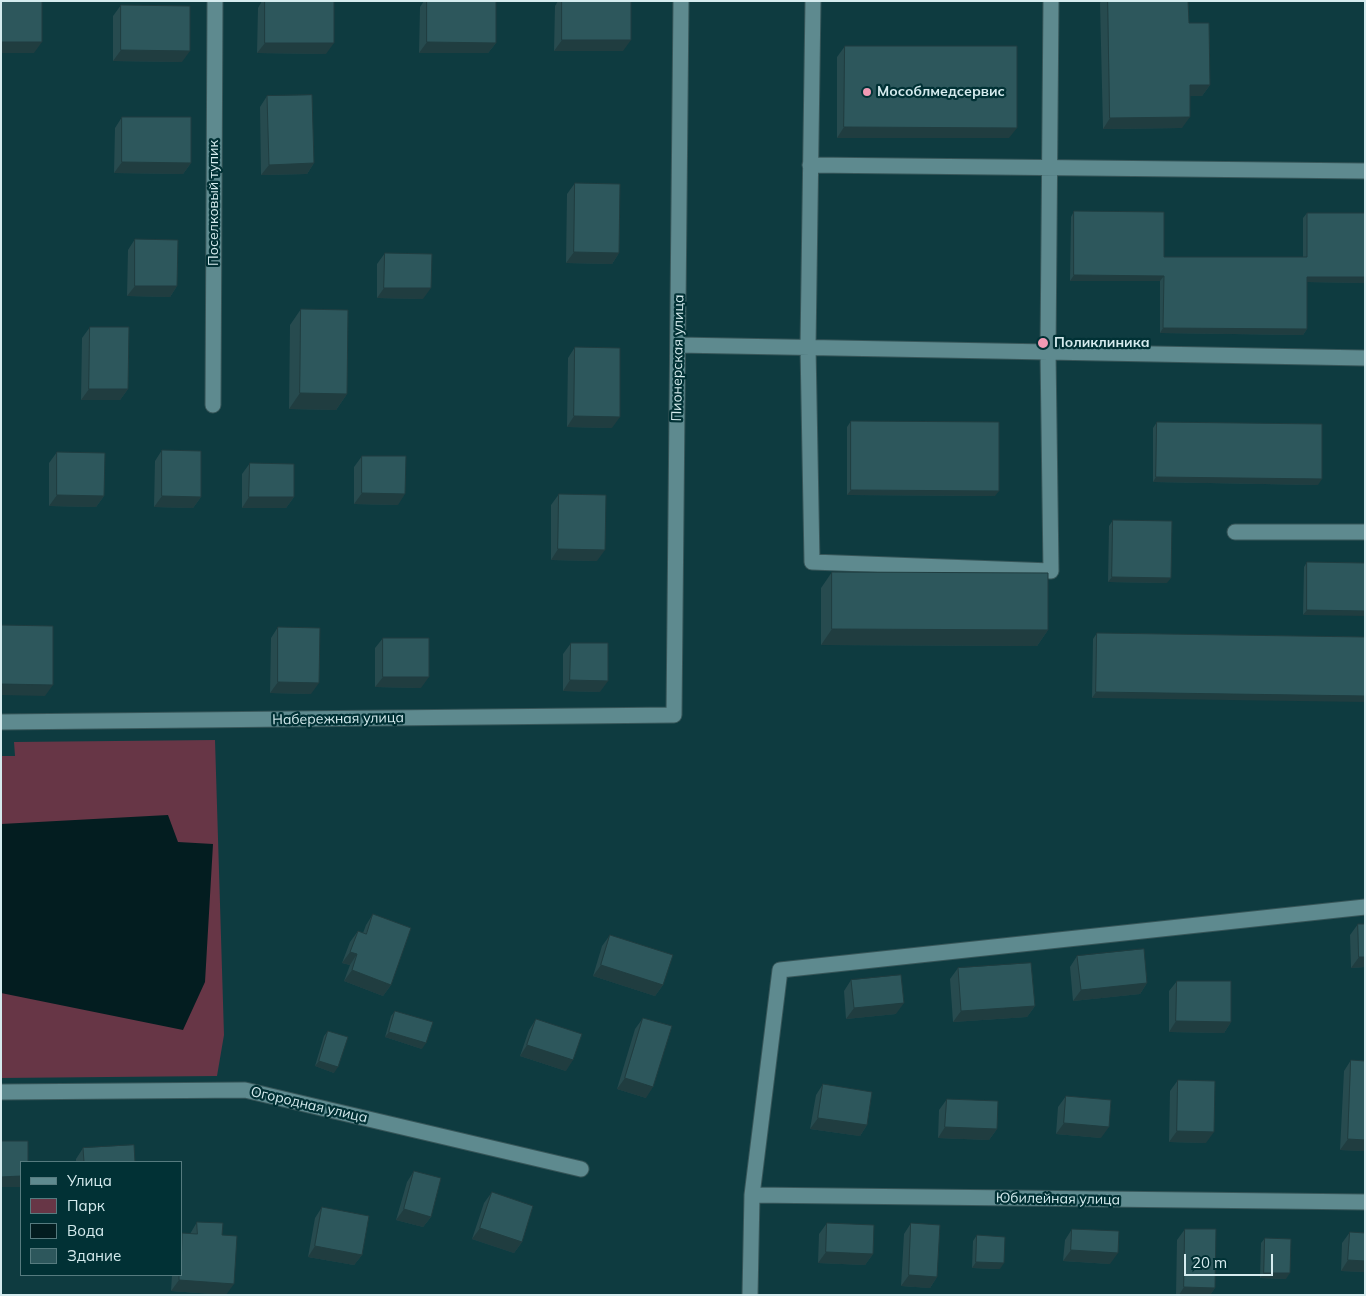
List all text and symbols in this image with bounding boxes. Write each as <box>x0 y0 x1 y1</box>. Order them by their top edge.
place label: Мособлмедсервис <box>877 84 1005 100</box>
marker: Мособлмедсервис <box>861 86 873 98</box>
street label: Поселковый тупик <box>206 140 222 266</box>
street label: Пионерская улица <box>668 294 688 422</box>
place label: Поликлиника <box>1054 335 1150 351</box>
marker: Поликлиника <box>1036 336 1050 350</box>
street label: Набережная улица <box>272 709 404 729</box>
street label: Огородная улица <box>249 1083 369 1127</box>
legend <box>20 1161 182 1276</box>
text: Улица <box>67 1171 112 1190</box>
street label: Юбилейная улица <box>996 1190 1120 1208</box>
text: Парк <box>67 1196 105 1215</box>
text: Вода <box>67 1221 104 1240</box>
scale bar <box>1186 1244 1275 1276</box>
text: Здание <box>67 1246 121 1265</box>
text: 20 m <box>1192 1253 1227 1272</box>

